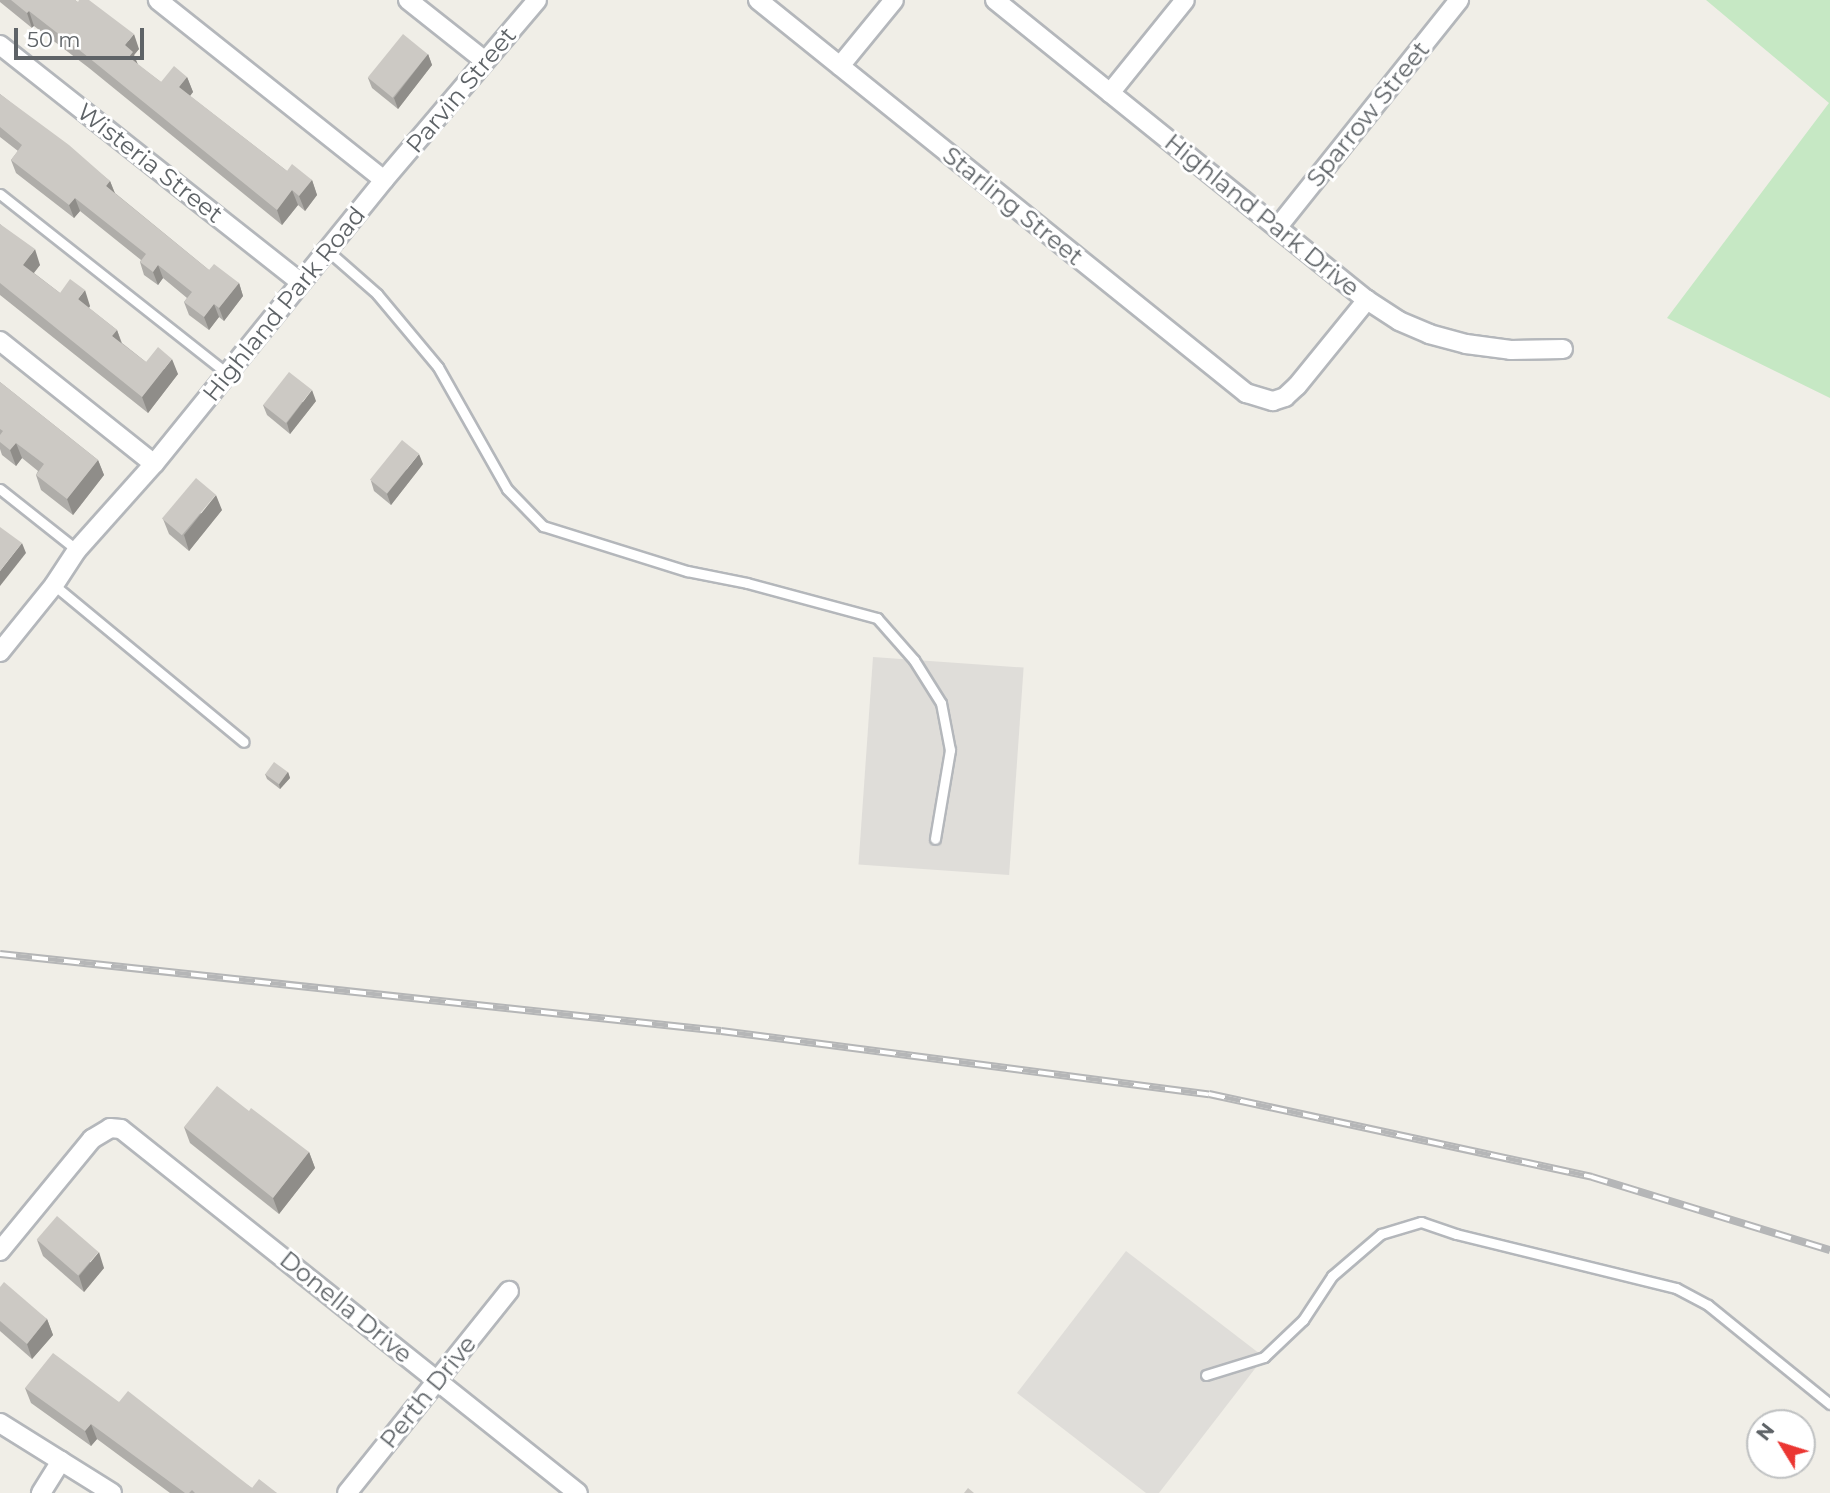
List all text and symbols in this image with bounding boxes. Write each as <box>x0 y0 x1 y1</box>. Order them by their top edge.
scale bar <box>18 14 147 58</box>
street label: Parvin Street <box>400 21 522 159</box>
text: 50 m <box>27 27 81 52</box>
street label: Sparrow Street <box>1301 36 1435 192</box>
street label: Wisteria Street <box>71 97 229 229</box>
street label: Highland Park Drive <box>1159 128 1365 302</box>
street label: Starling Street <box>937 141 1089 271</box>
street label: Highland Park Road <box>197 201 371 407</box>
street label: Donella Drive <box>274 1245 418 1369</box>
street label: Perth Drive <box>374 1330 482 1454</box>
north arrow <box>1746 1409 1816 1479</box>
text: N <box>1752 1419 1779 1445</box>

